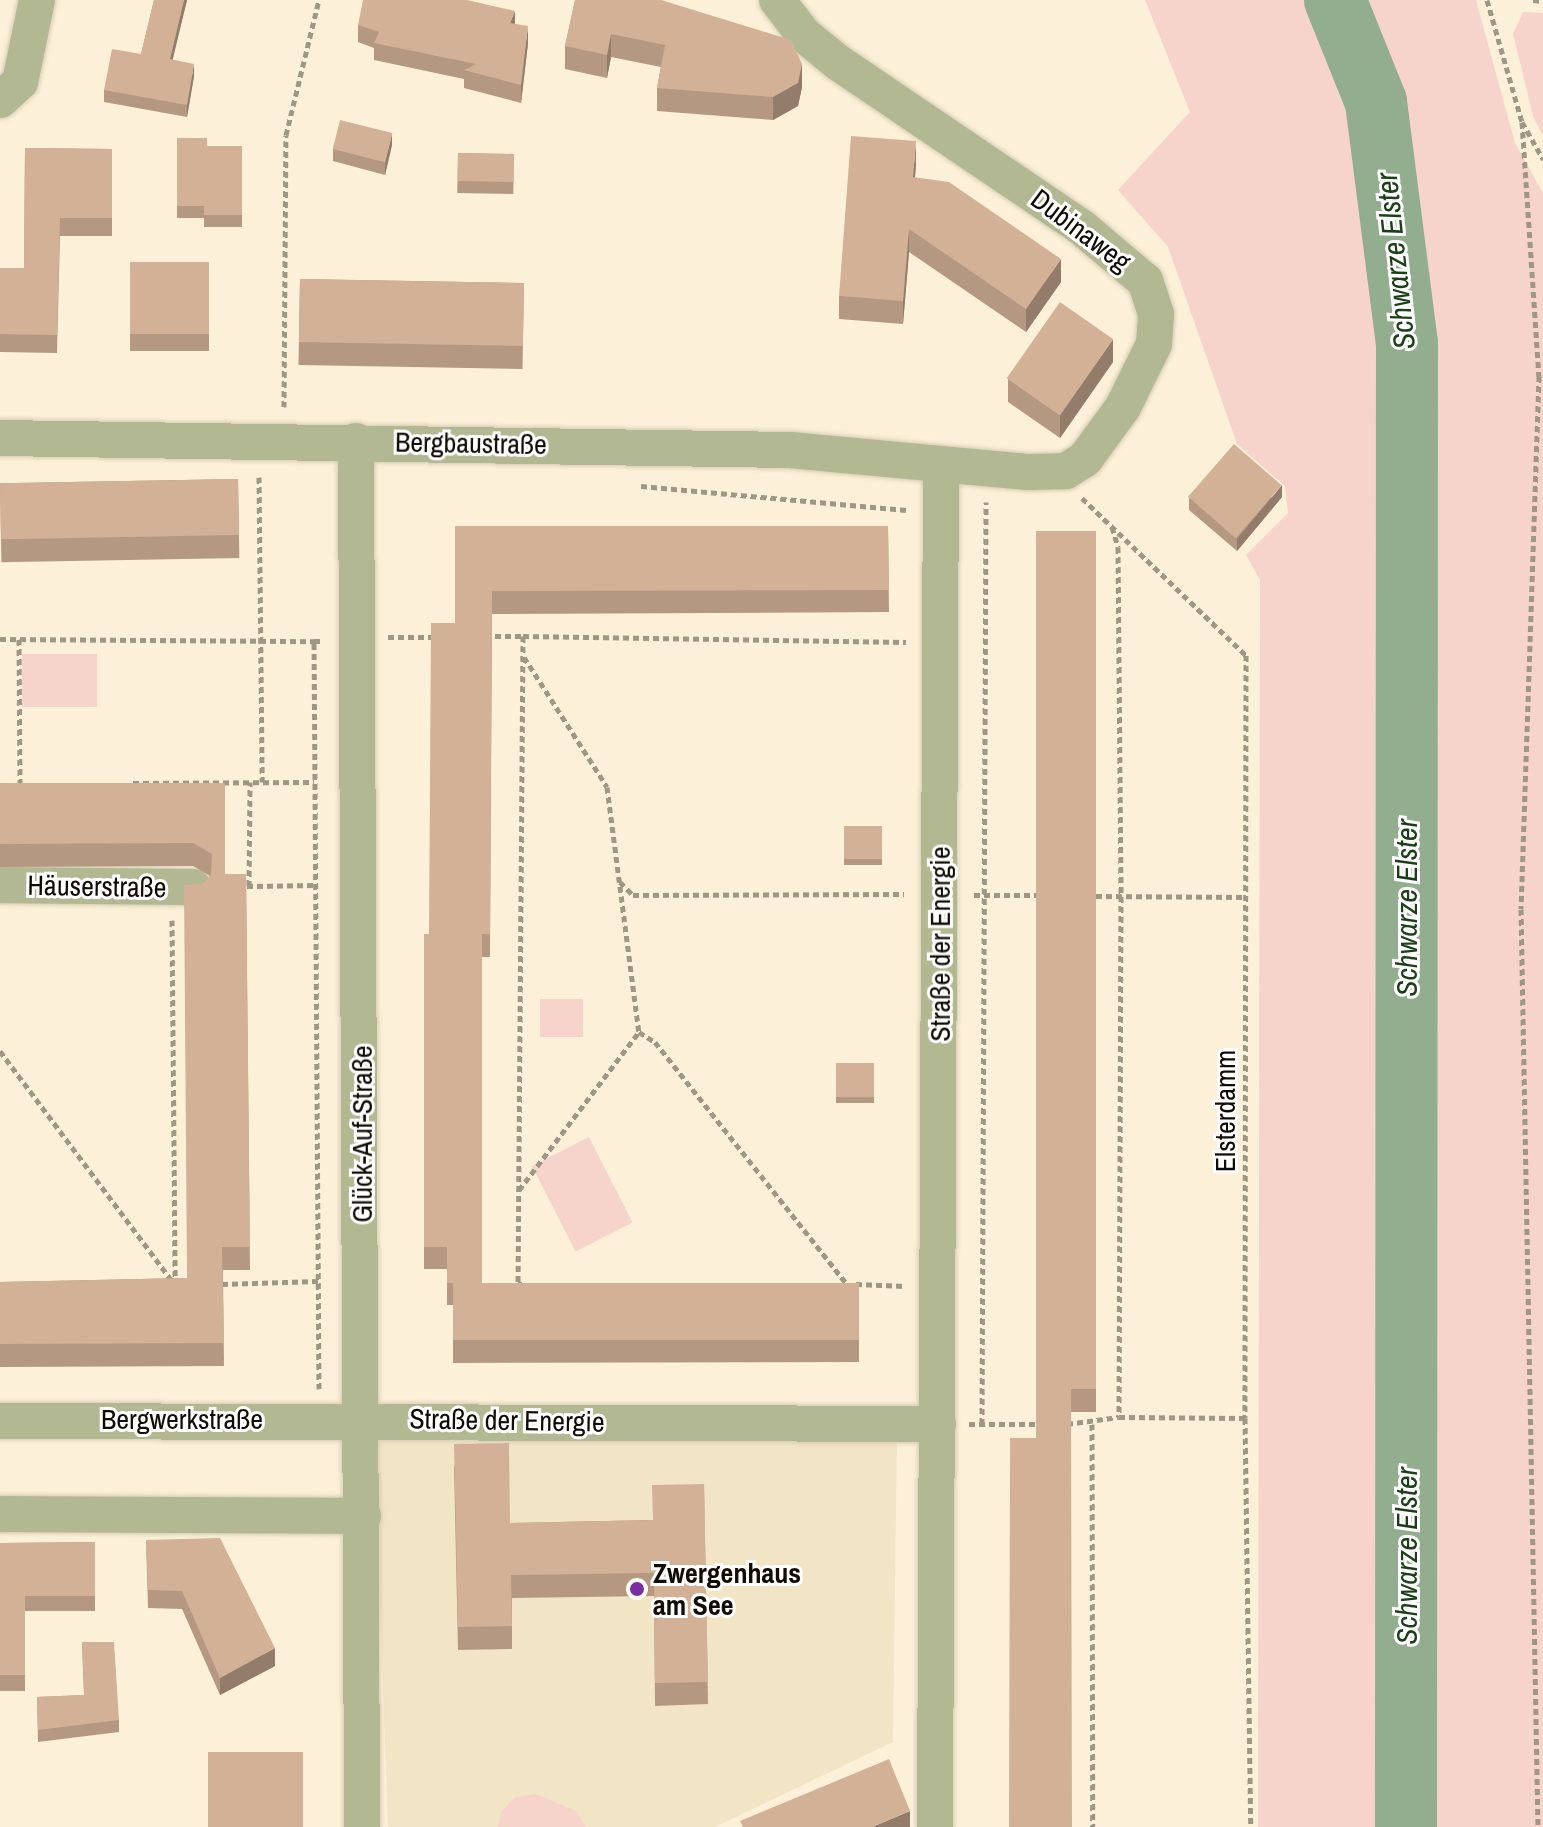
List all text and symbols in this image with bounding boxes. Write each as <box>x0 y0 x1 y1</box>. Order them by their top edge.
water label: Schwarze Elster <box>1368 171 1422 351</box>
street label: Dubinaweg <box>1025 182 1137 278</box>
street label: Bergbaustraße <box>395 425 547 461</box>
water label: Schwarze Elster <box>1388 819 1424 997</box>
street label: Straße der Energie <box>923 846 957 1042</box>
street label: Häuserstraße <box>27 868 167 904</box>
street label: Glück-Auf-Straße <box>345 1045 379 1223</box>
street label: Elsterdamm <box>1208 1050 1242 1172</box>
street label: Straße der Energie <box>409 1401 605 1439</box>
street label: Bergwerkstraße <box>101 1402 263 1436</box>
water label: Schwarze Elster <box>1388 1467 1424 1645</box>
place label: Zwergenhaus am See <box>653 1556 801 1622</box>
marker: Zwergenhaus am See <box>628 1580 646 1598</box>

